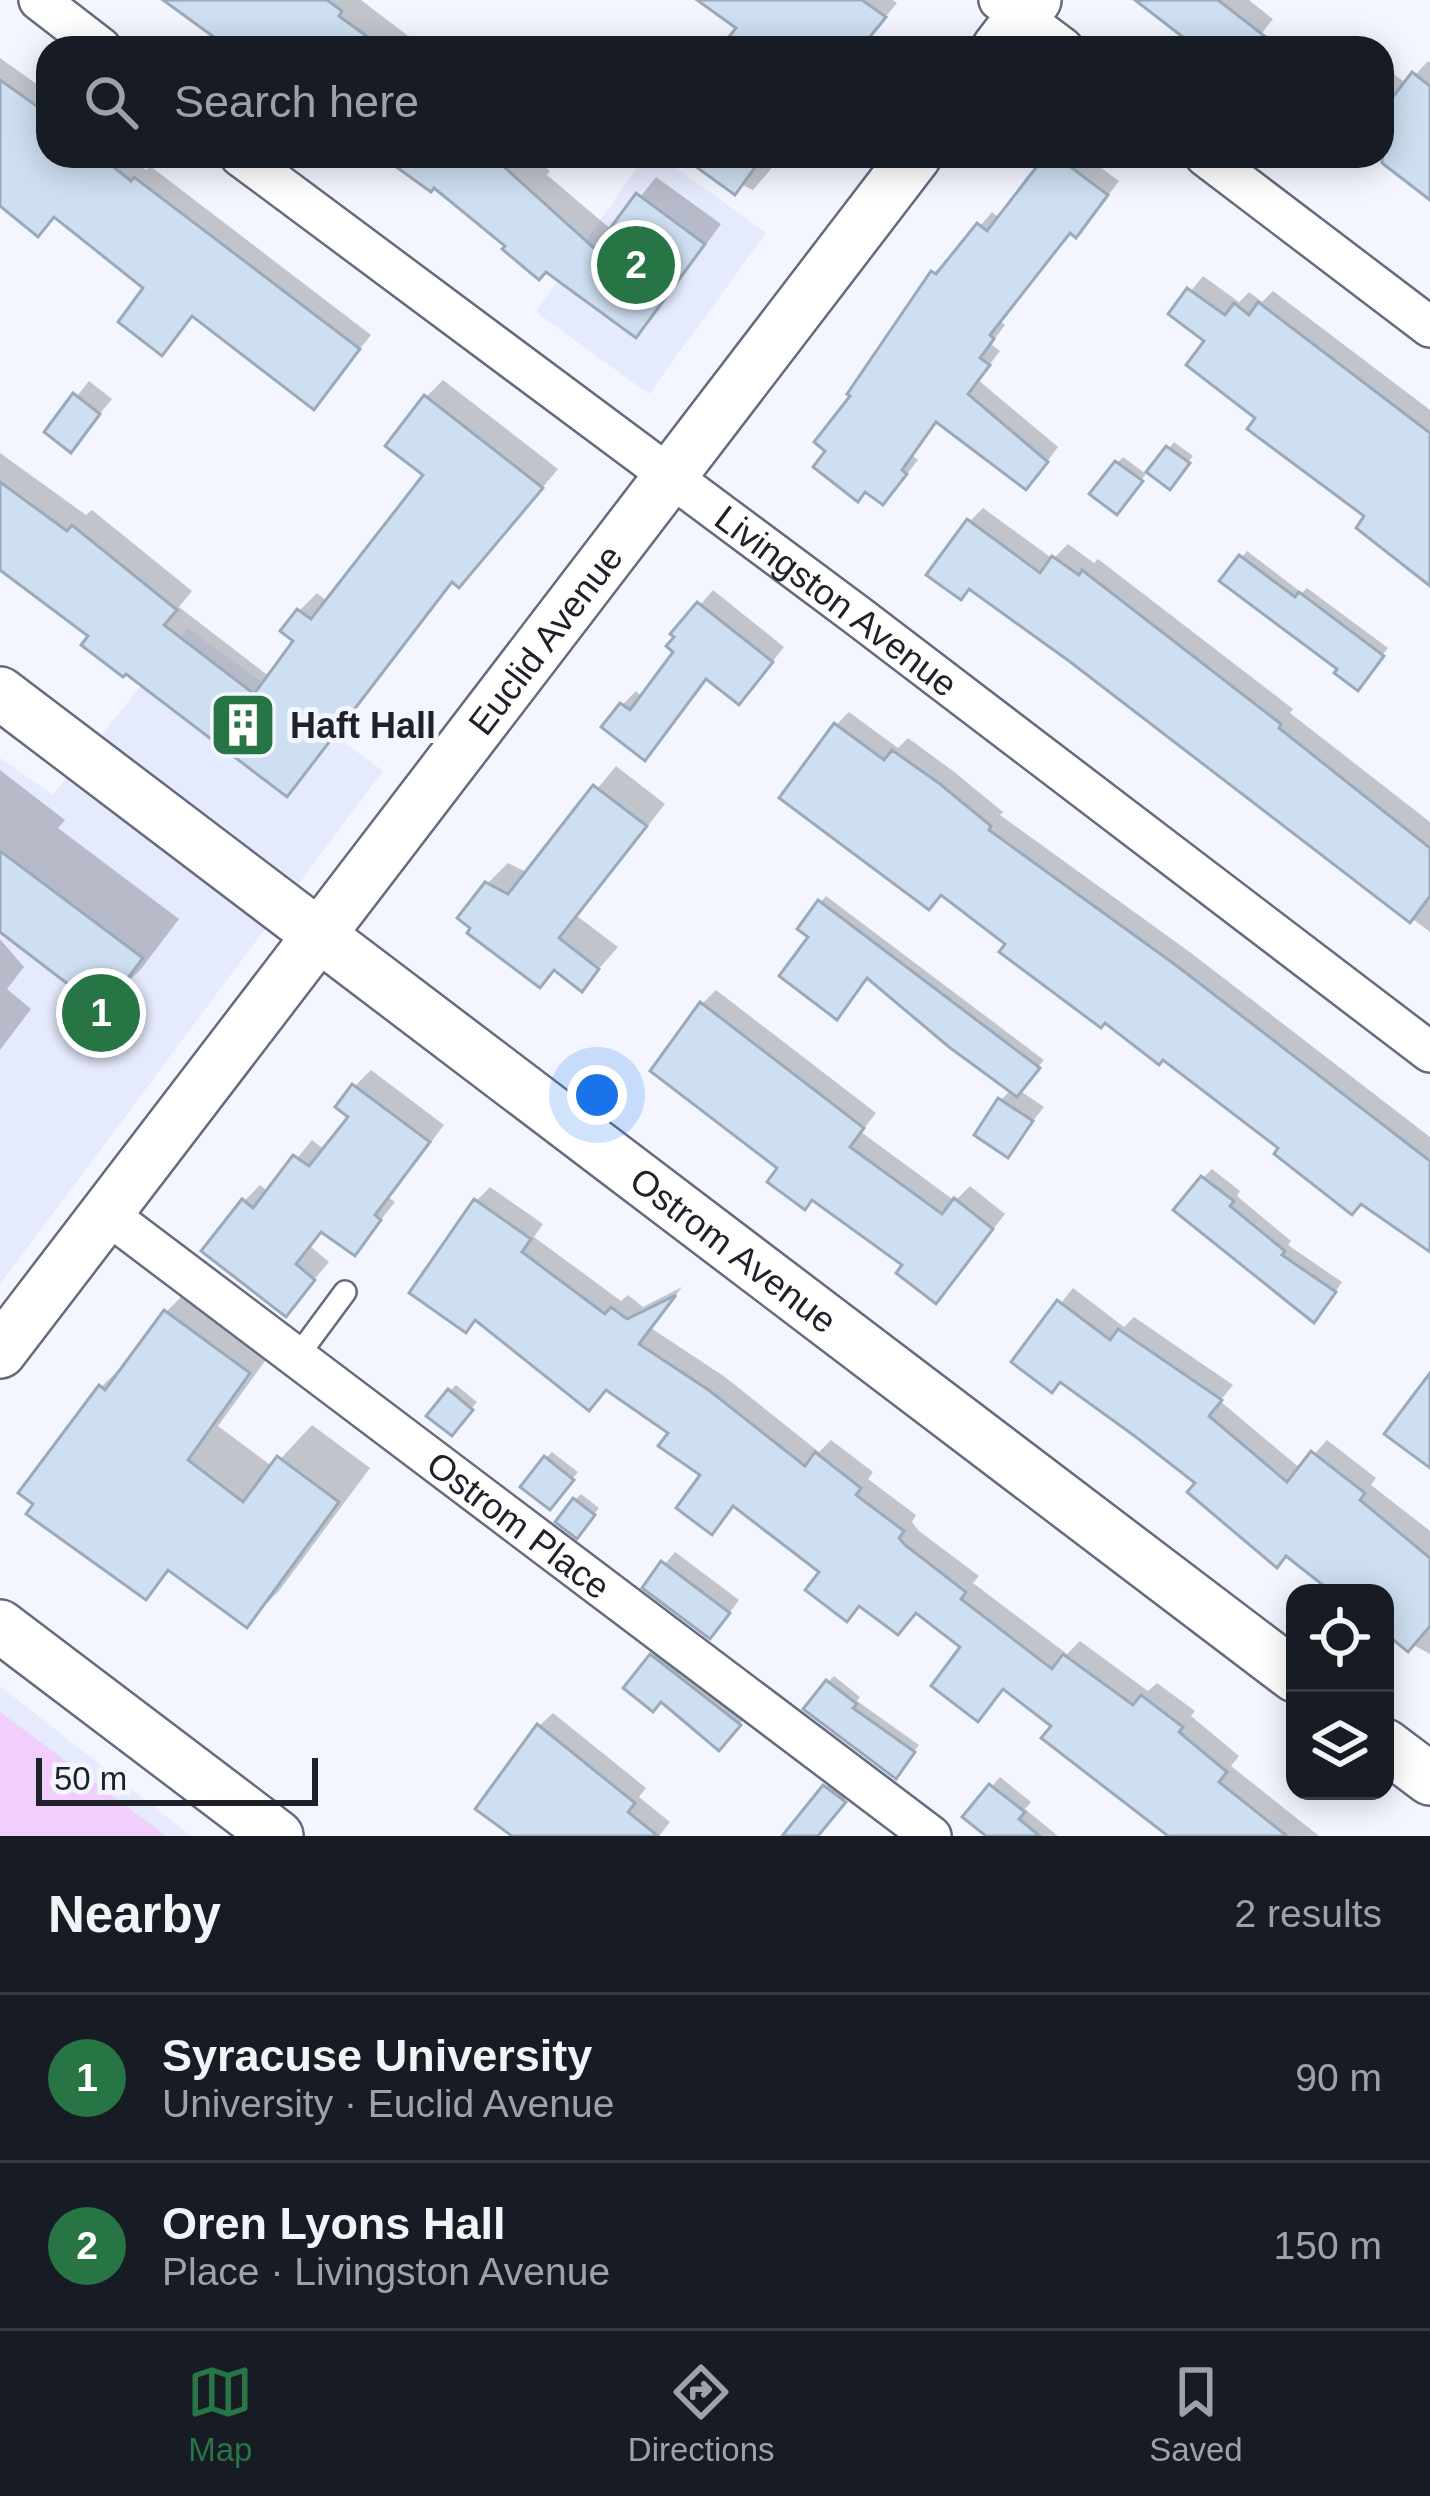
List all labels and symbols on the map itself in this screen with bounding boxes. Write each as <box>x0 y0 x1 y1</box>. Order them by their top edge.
pin: 2 <box>597 220 675 310</box>
street label: Livingston Avenue <box>708 497 965 705</box>
street label: Euclid Avenue <box>460 537 630 742</box>
building icon: Haft Hall <box>208 690 278 760</box>
place label: Haft Hall <box>290 705 436 746</box>
pin: 1 <box>62 968 140 1058</box>
your location <box>567 1065 627 1125</box>
street label: Ostrom Avenue <box>623 1159 845 1341</box>
street label: Ostrom Place <box>419 1443 618 1607</box>
scale bar <box>36 1752 318 1805</box>

